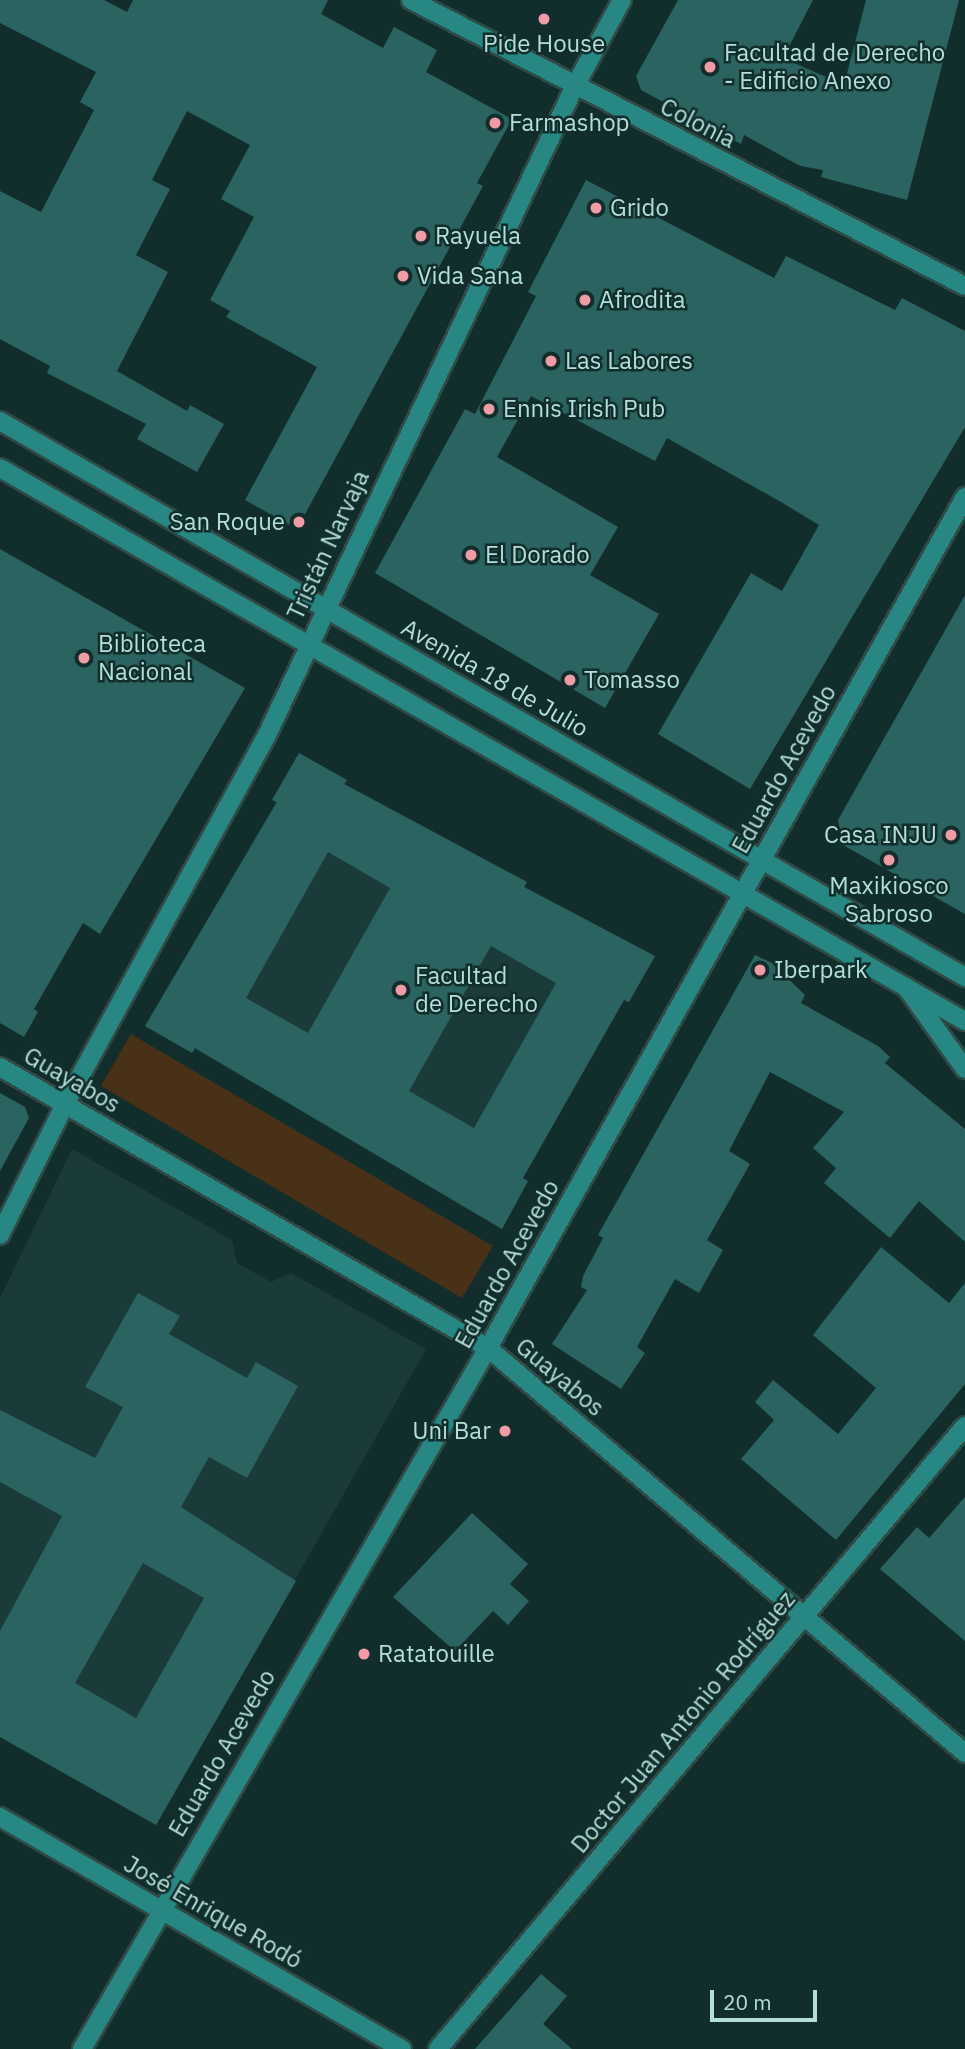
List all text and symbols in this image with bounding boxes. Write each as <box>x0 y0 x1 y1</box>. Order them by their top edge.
marker: Pide House <box>536 11 552 27</box>
place label: Pide House <box>483 30 605 58</box>
place label: Facultad de Derecho - Edificio Anexo <box>724 39 945 95</box>
marker: Facultad de Derecho - Edificio Anexo <box>702 59 718 75</box>
street label: Colonia <box>655 92 741 154</box>
place label: Farmashop <box>509 109 630 137</box>
marker: Farmashop <box>487 115 503 131</box>
place label: Grido <box>610 194 669 222</box>
marker: Grido <box>588 200 604 216</box>
place label: Rayuela <box>435 222 521 250</box>
marker: Rayuela <box>413 228 429 244</box>
place label: Vida Sana <box>417 262 523 290</box>
marker: Vida Sana <box>395 268 411 284</box>
place label: Afrodita <box>599 286 685 314</box>
marker: Afrodita <box>577 292 593 308</box>
place label: Las Labores <box>565 347 693 375</box>
marker: Las Labores <box>543 353 559 369</box>
place label: Ennis Irish Pub <box>503 395 665 423</box>
marker: Ennis Irish Pub <box>481 401 497 417</box>
street label: Tristán Narvaja <box>281 466 375 624</box>
place label: San Roque <box>170 508 285 536</box>
marker: San Roque <box>291 514 307 530</box>
place label: El Dorado <box>485 541 590 569</box>
marker: El Dorado <box>463 547 479 563</box>
street label: Avenida 18 de Julio <box>397 613 593 743</box>
place label: Biblioteca Nacional <box>98 630 206 686</box>
marker: Biblioteca Nacional <box>76 650 92 666</box>
place label: Tomasso <box>584 666 680 694</box>
marker: Tomasso <box>562 672 578 688</box>
street label: Eduardo Acevedo <box>726 680 842 858</box>
place label: Casa INJU <box>824 821 937 849</box>
marker: Casa INJU <box>943 827 959 843</box>
marker: Maxikiosco Sabroso <box>881 852 897 868</box>
place label: Maxikiosco Sabroso <box>829 872 949 928</box>
place label: Iberpark <box>774 956 868 984</box>
place label: Facultad de Derecho <box>415 962 538 1018</box>
marker: Iberpark <box>752 962 768 978</box>
marker: Facultad de Derecho <box>393 982 409 998</box>
street label: Guayabos <box>19 1041 125 1119</box>
street label: Eduardo Acevedo <box>449 1175 565 1353</box>
street label: Guayabos <box>510 1332 610 1422</box>
place label: Uni Bar <box>412 1417 491 1445</box>
marker: Uni Bar <box>497 1423 513 1439</box>
street label: Doctor Juan Antonio Rodríguez <box>565 1585 801 1859</box>
place label: Ratatouille <box>378 1640 495 1668</box>
marker: Ratatouille <box>356 1646 372 1662</box>
street label: Eduardo Acevedo <box>162 1664 282 1842</box>
street label: José Enrique Rodó <box>119 1849 307 1975</box>
scale bar <box>713 1976 820 2020</box>
text: 20 m <box>723 1988 772 2016</box>

